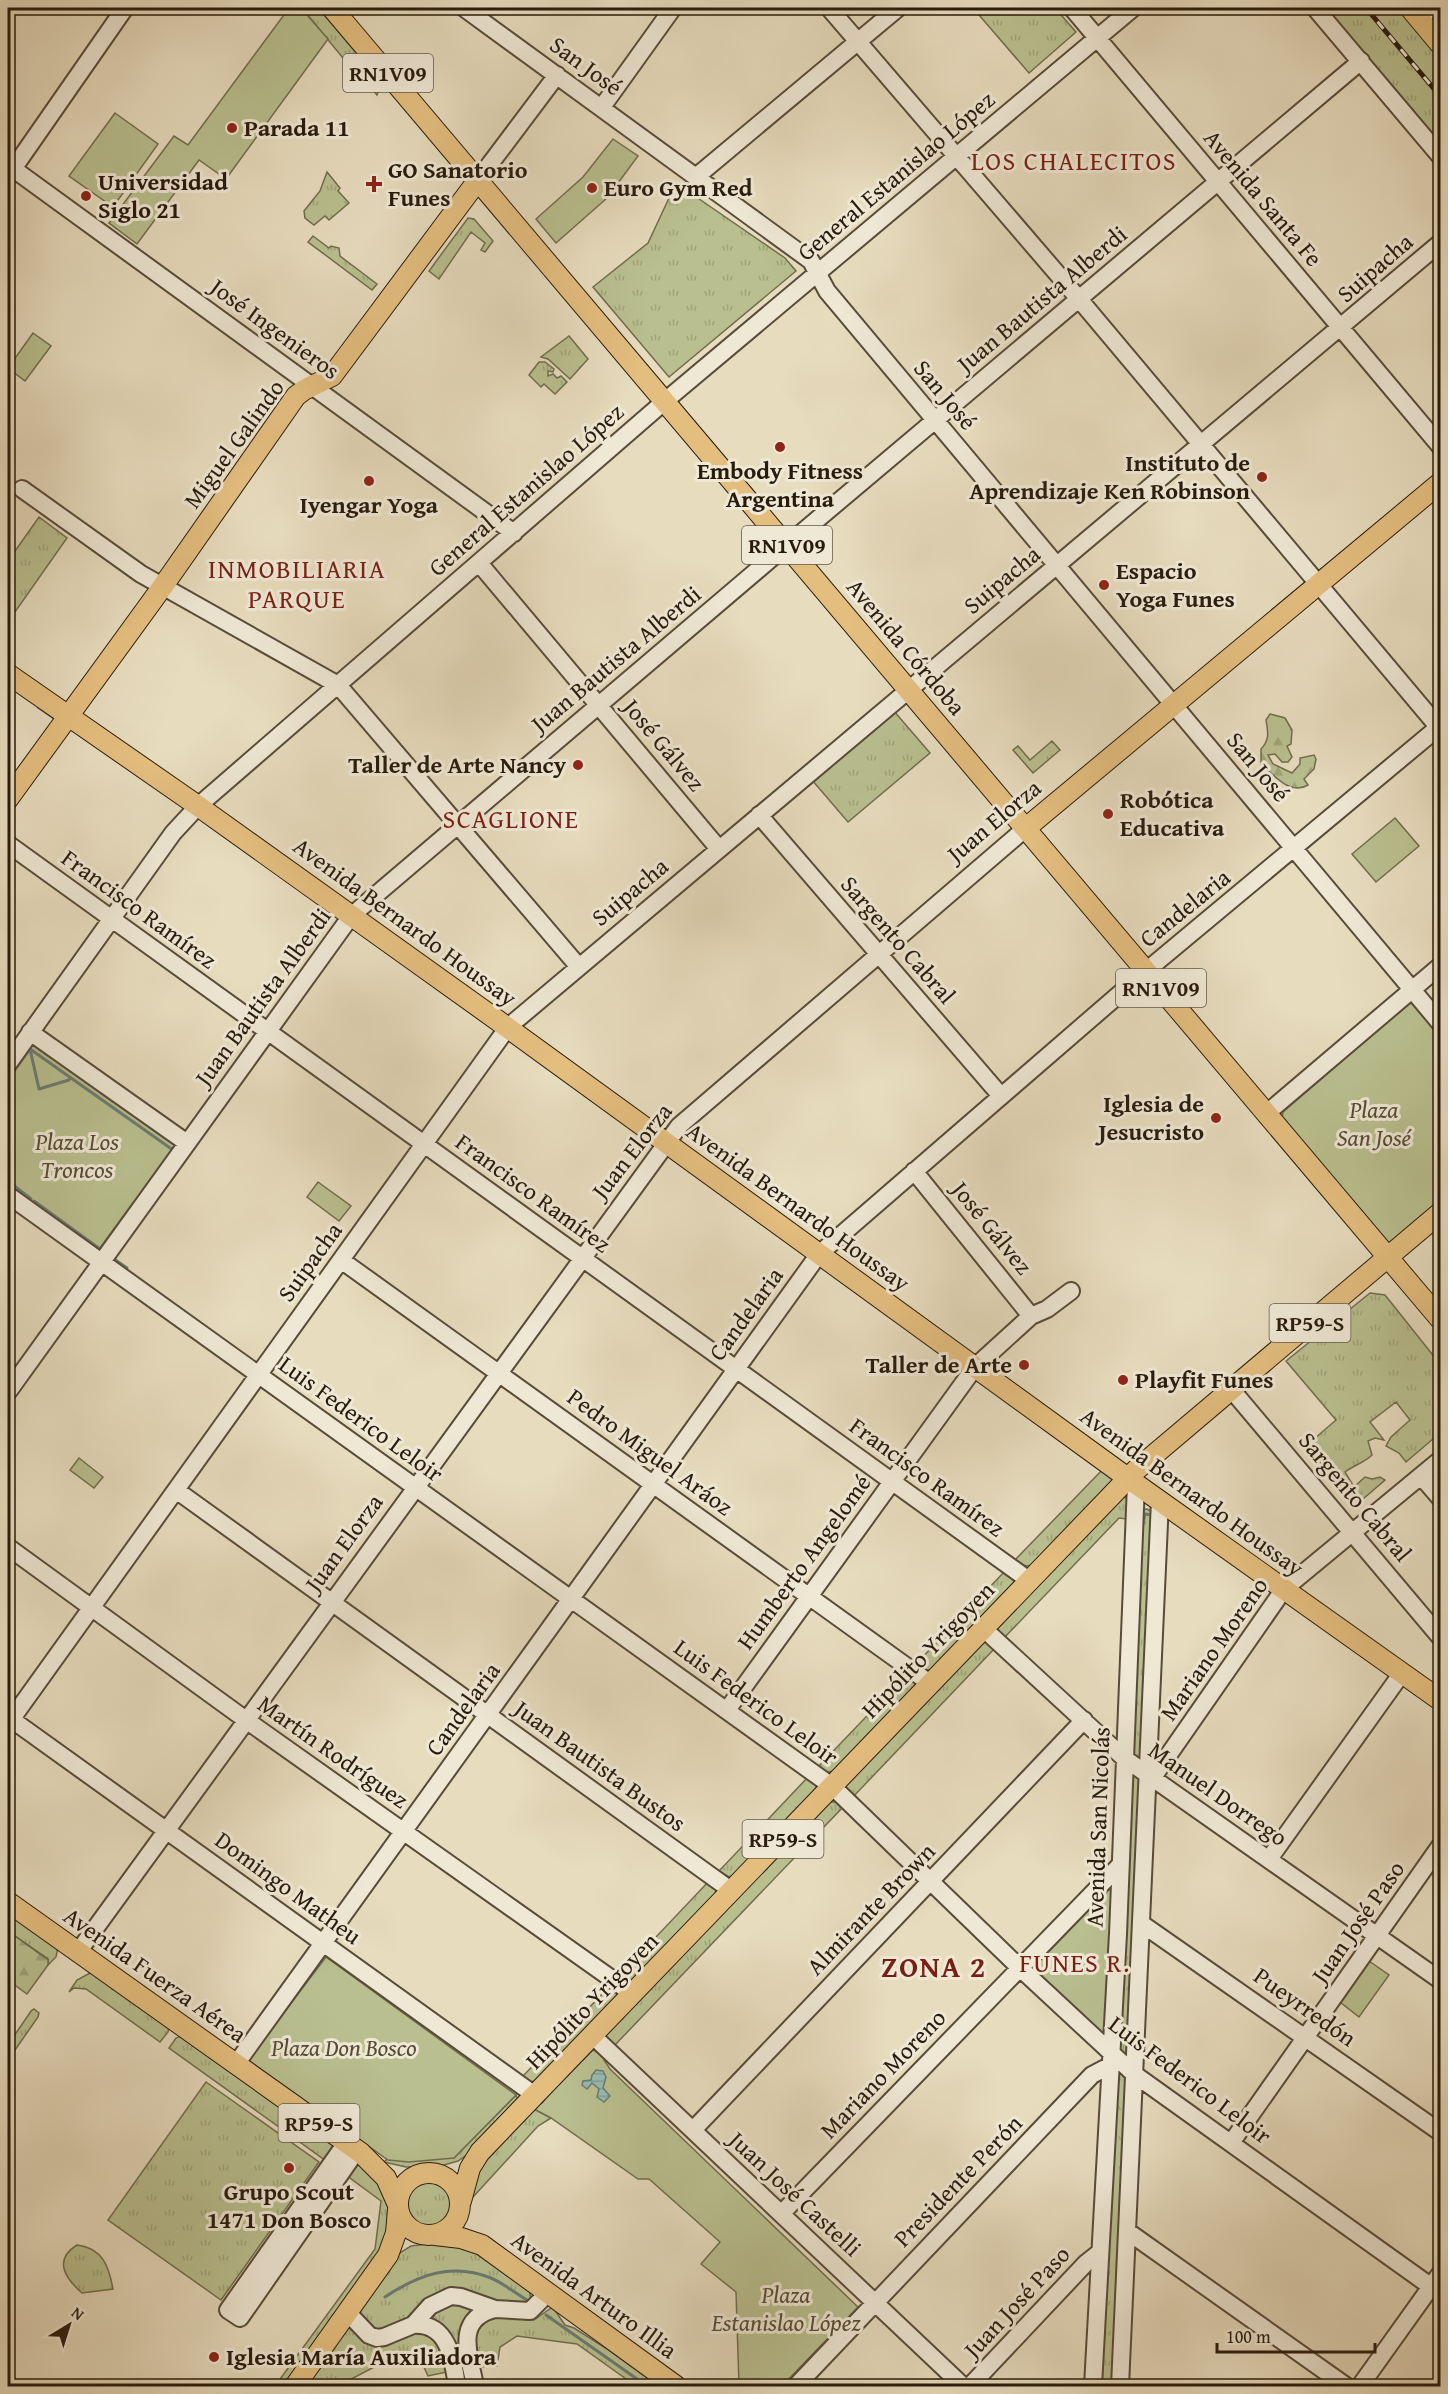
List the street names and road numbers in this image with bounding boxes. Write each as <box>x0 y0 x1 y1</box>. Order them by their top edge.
street label: San José <box>543 27 630 104</box>
road number: RN1V09 <box>343 54 433 92</box>
street label: General Estanislao López <box>789 82 1002 269</box>
street label: Avenida Santa Fe <box>1196 122 1331 274</box>
street label: Juan Bautista Alberdi <box>947 217 1135 382</box>
street label: Suipacha <box>1329 224 1421 311</box>
street label: José Ingenieros <box>201 268 347 388</box>
street label: San José <box>905 352 985 437</box>
street label: Miguel Galindo <box>175 372 292 516</box>
street label: General Estanislao López <box>420 395 631 584</box>
road number: RN1V09 <box>742 526 832 564</box>
street label: Suipacha <box>956 537 1048 622</box>
street label: Avenida Córdoba <box>839 571 975 723</box>
street label: Juan Bautista Alberdi <box>521 577 709 742</box>
street label: José Gálvez <box>613 689 714 799</box>
street label: San José <box>1218 724 1298 809</box>
street label: Juan Elorza <box>937 770 1049 872</box>
street label: Avenida Bernardo Houssay <box>286 828 524 1015</box>
street label: Francisco Ramírez <box>55 840 224 977</box>
street label: Suipacha <box>584 849 676 934</box>
street label: Candelaria <box>1132 860 1238 955</box>
street label: Sargento Cabral <box>833 868 964 1012</box>
street label: Juan Bautista Alberdi <box>184 900 339 1095</box>
road number: RN1V09 <box>1116 969 1206 1007</box>
street label: Juan Elorza <box>581 1095 681 1209</box>
street label: Avenida Bernardo Houssay <box>679 1113 917 1300</box>
street label: Francisco Ramírez <box>449 1124 618 1261</box>
street label: José Gálvez <box>942 1171 1041 1282</box>
street label: Suipacha <box>269 1214 351 1309</box>
street label: Candelaria <box>700 1259 792 1368</box>
road number: RP59-S <box>1270 1304 1350 1342</box>
street label: Luis Federico Leloir <box>272 1347 451 1490</box>
street label: Pedro Miguel Aráoz <box>560 1379 740 1524</box>
street label: Avenida Bernardo Houssay <box>1073 1398 1311 1585</box>
street label: Francisco Ramírez <box>843 1408 1012 1545</box>
street label: Sargento Cabral <box>1290 1424 1420 1569</box>
street label: Humberto Angelomé <box>728 1467 879 1657</box>
street label: Juan Elorza <box>294 1486 391 1601</box>
street label: Mariano Moreno <box>1151 1570 1276 1728</box>
street label: Hipólito Yrigoyen <box>853 1573 1003 1726</box>
street label: Luis Federico Leloir <box>667 1630 846 1773</box>
street label: Candelaria <box>417 1654 509 1763</box>
street label: Martín Rodríguez <box>251 1686 416 1817</box>
street label: Juan Bautista Bustos <box>505 1689 693 1840</box>
street label: Avenida San Nicolás <box>1077 1726 1118 1928</box>
street label: Manuel Dorrego <box>1142 1733 1295 1855</box>
road number: RP59-S <box>742 1820 824 1858</box>
street label: Domingo Matheu <box>208 1822 369 1953</box>
street label: Almirante Brown <box>798 1834 944 1983</box>
street label: Juan José Paso <box>1301 1853 1413 1993</box>
street label: Avenida Fuerza Aérea <box>57 1898 255 2051</box>
street label: Hipólito Yrigoyen <box>517 1924 667 2077</box>
street label: Pueyrredón <box>1247 1958 1364 2055</box>
street label: Mariano Moreno <box>812 2001 954 2146</box>
street label: Luis Federico Leloir <box>1102 2007 1279 2153</box>
road number: RP59-S <box>278 2104 360 2142</box>
street label: Presidente Perón <box>885 2106 1030 2255</box>
street label: Juan José Castelli <box>719 2121 870 2265</box>
street label: Avenida Arturo Illia <box>504 2222 685 2367</box>
street label: Juan José Paso <box>953 2238 1078 2368</box>

